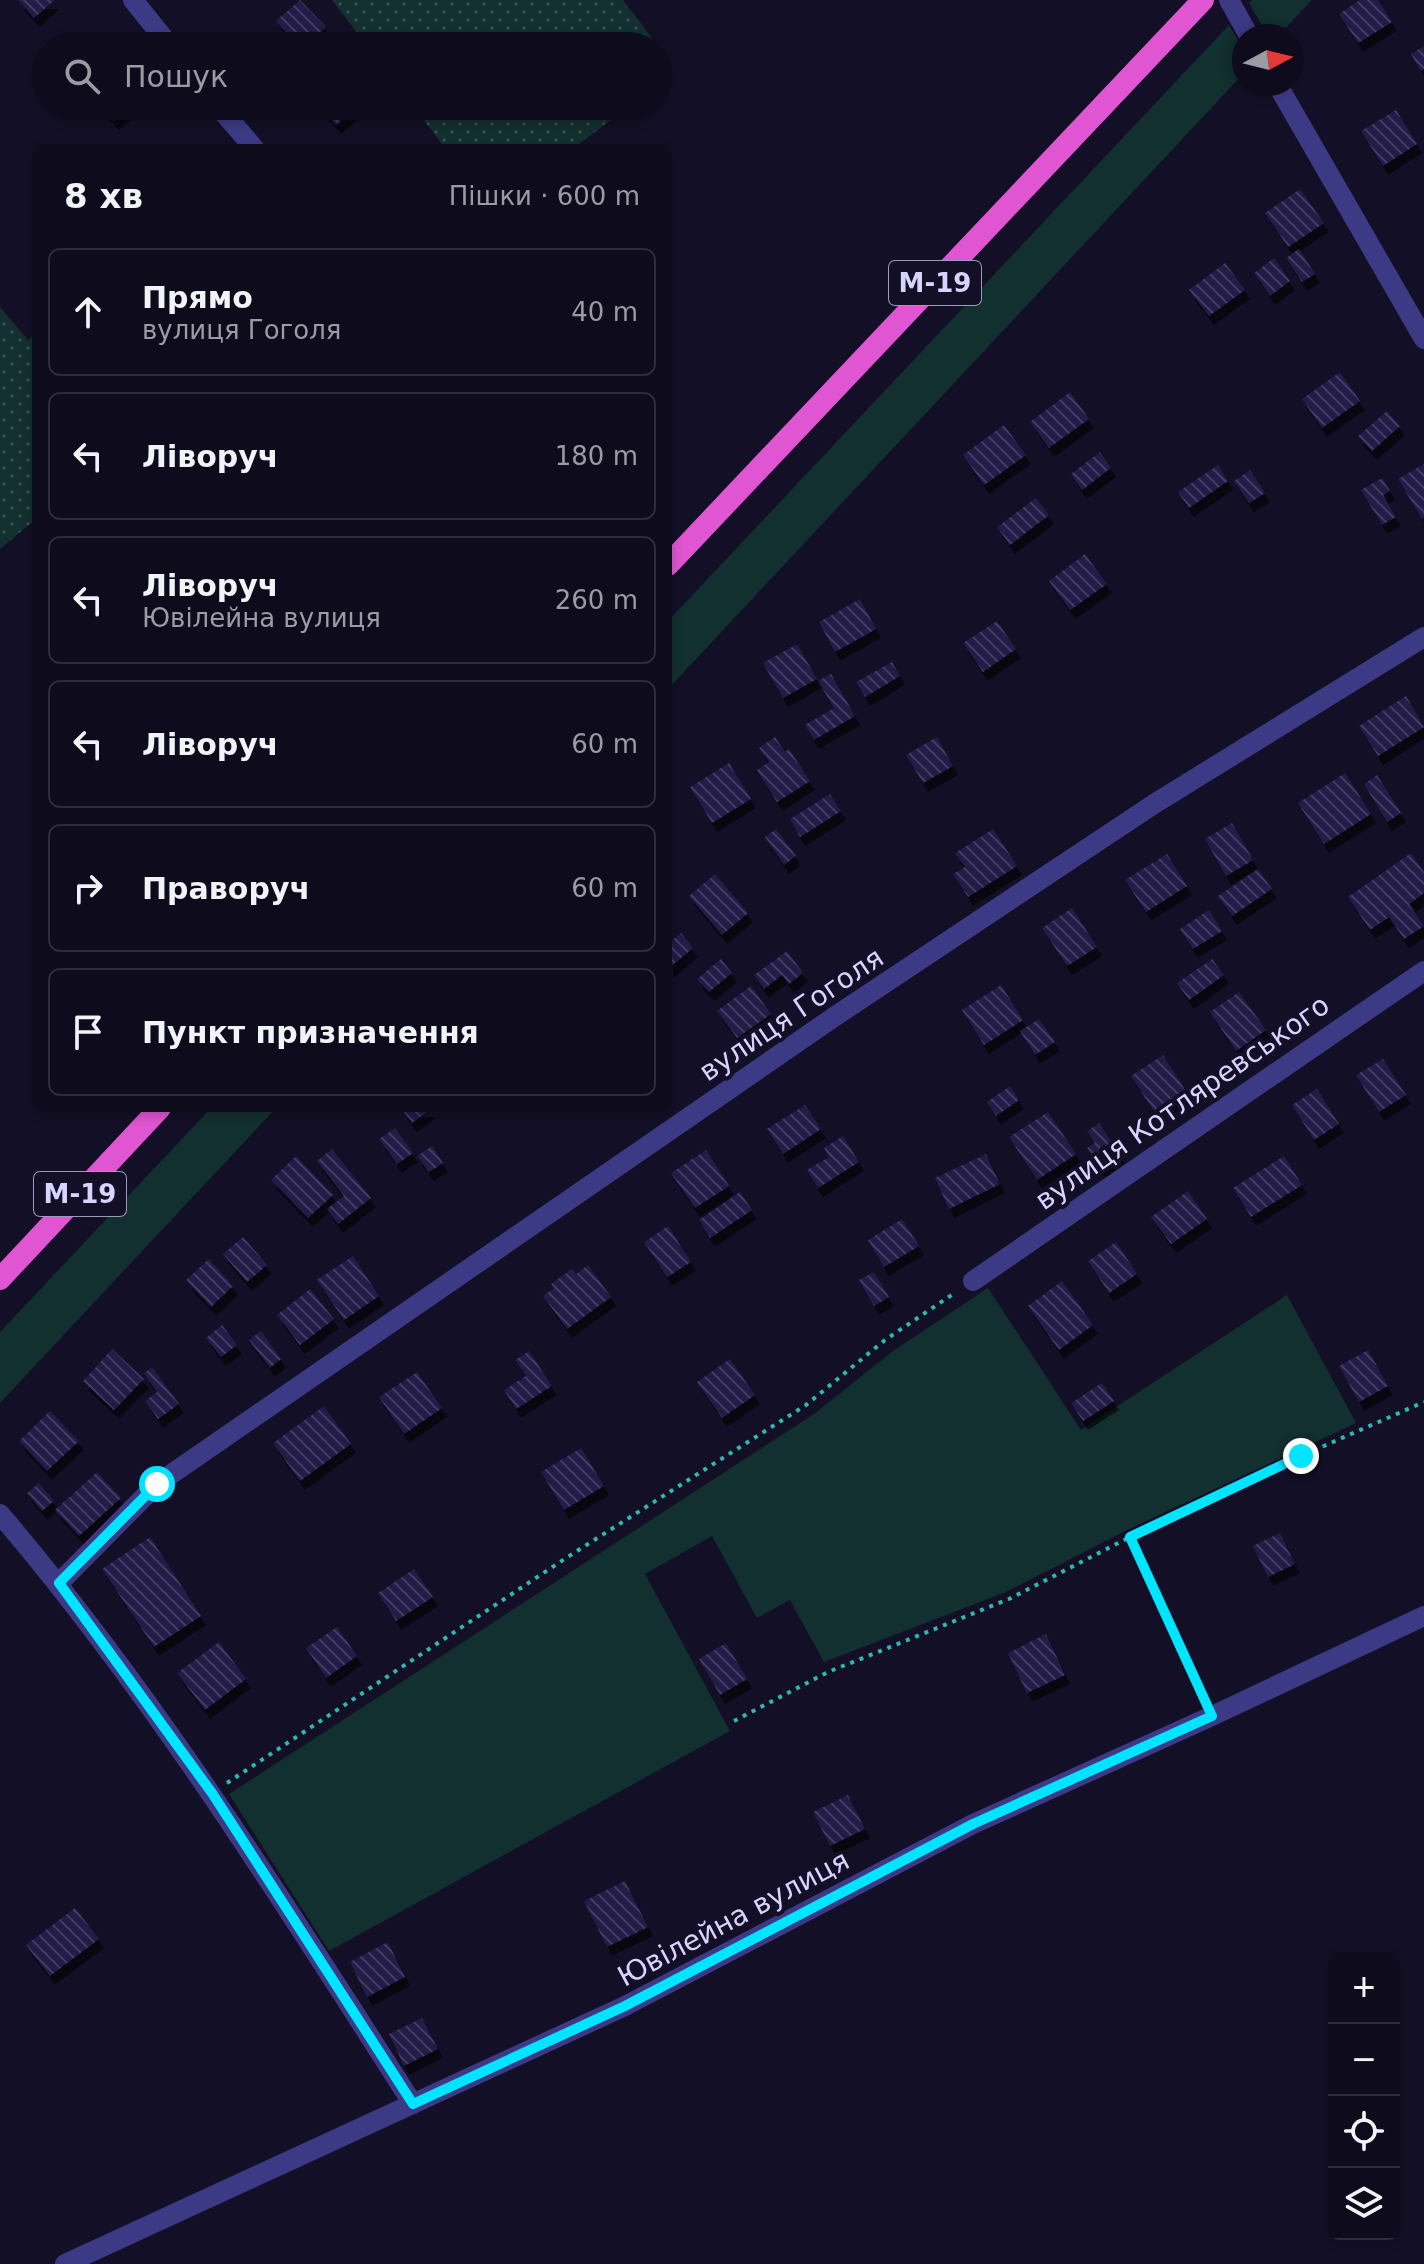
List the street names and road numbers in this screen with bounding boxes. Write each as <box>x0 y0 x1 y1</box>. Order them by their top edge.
road number: М-19 <box>889 261 981 305</box>
street label: вулиця Гоголя <box>693 941 890 1088</box>
street label: вулиця Котляревського <box>1029 988 1336 1217</box>
road number: М-19 <box>34 1172 126 1216</box>
street label: Ювілейна вулиця <box>612 1843 855 1993</box>

